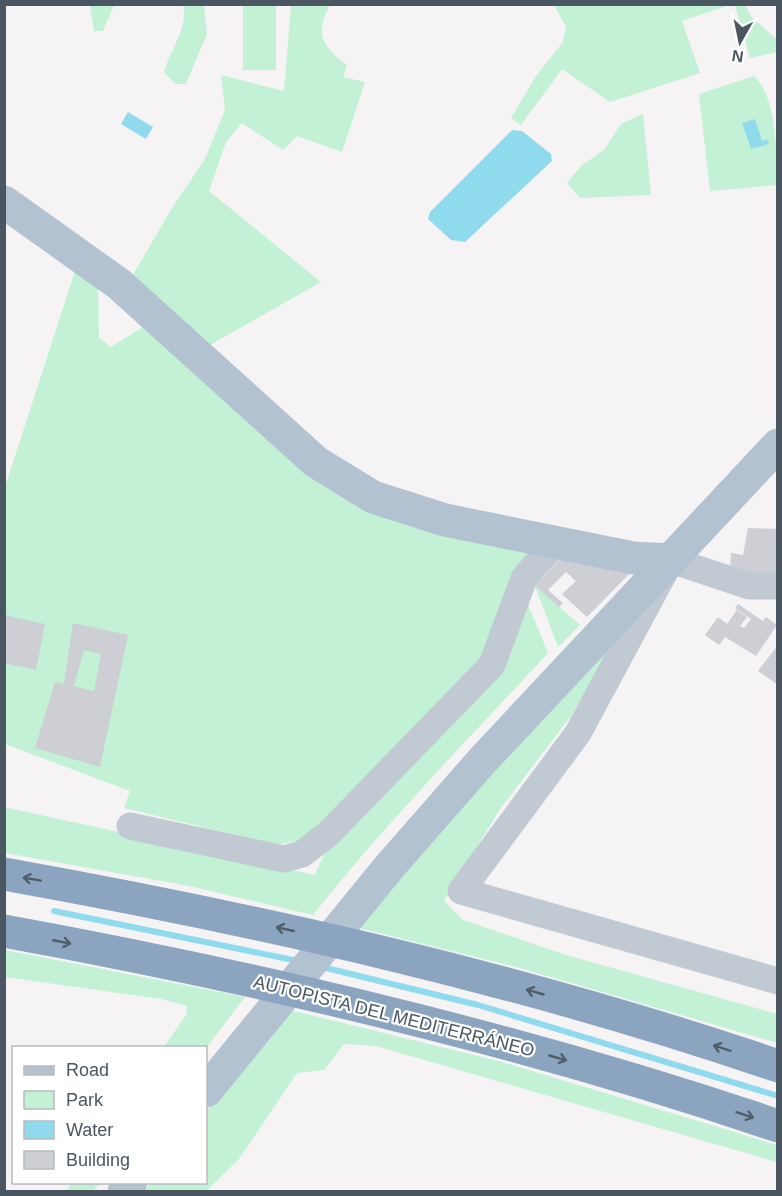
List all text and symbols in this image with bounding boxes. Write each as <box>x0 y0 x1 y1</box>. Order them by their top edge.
north arrow <box>710 12 770 72</box>
text: N <box>731 47 745 66</box>
one-way arrow <box>23 873 42 884</box>
one-way arrow <box>276 923 295 934</box>
one-way arrow <box>52 937 71 948</box>
street label: AUTOPISTA DEL MEDITERRÁNEO <box>252 971 536 1061</box>
one-way arrow <box>526 986 545 997</box>
one-way arrow <box>713 1042 732 1053</box>
legend <box>12 1046 207 1184</box>
one-way arrow <box>548 1053 567 1064</box>
text: Road <box>66 1060 109 1080</box>
text: Park <box>66 1090 104 1110</box>
one-way arrow <box>735 1110 754 1121</box>
text: Water <box>66 1120 113 1140</box>
text: Building <box>66 1150 130 1170</box>

